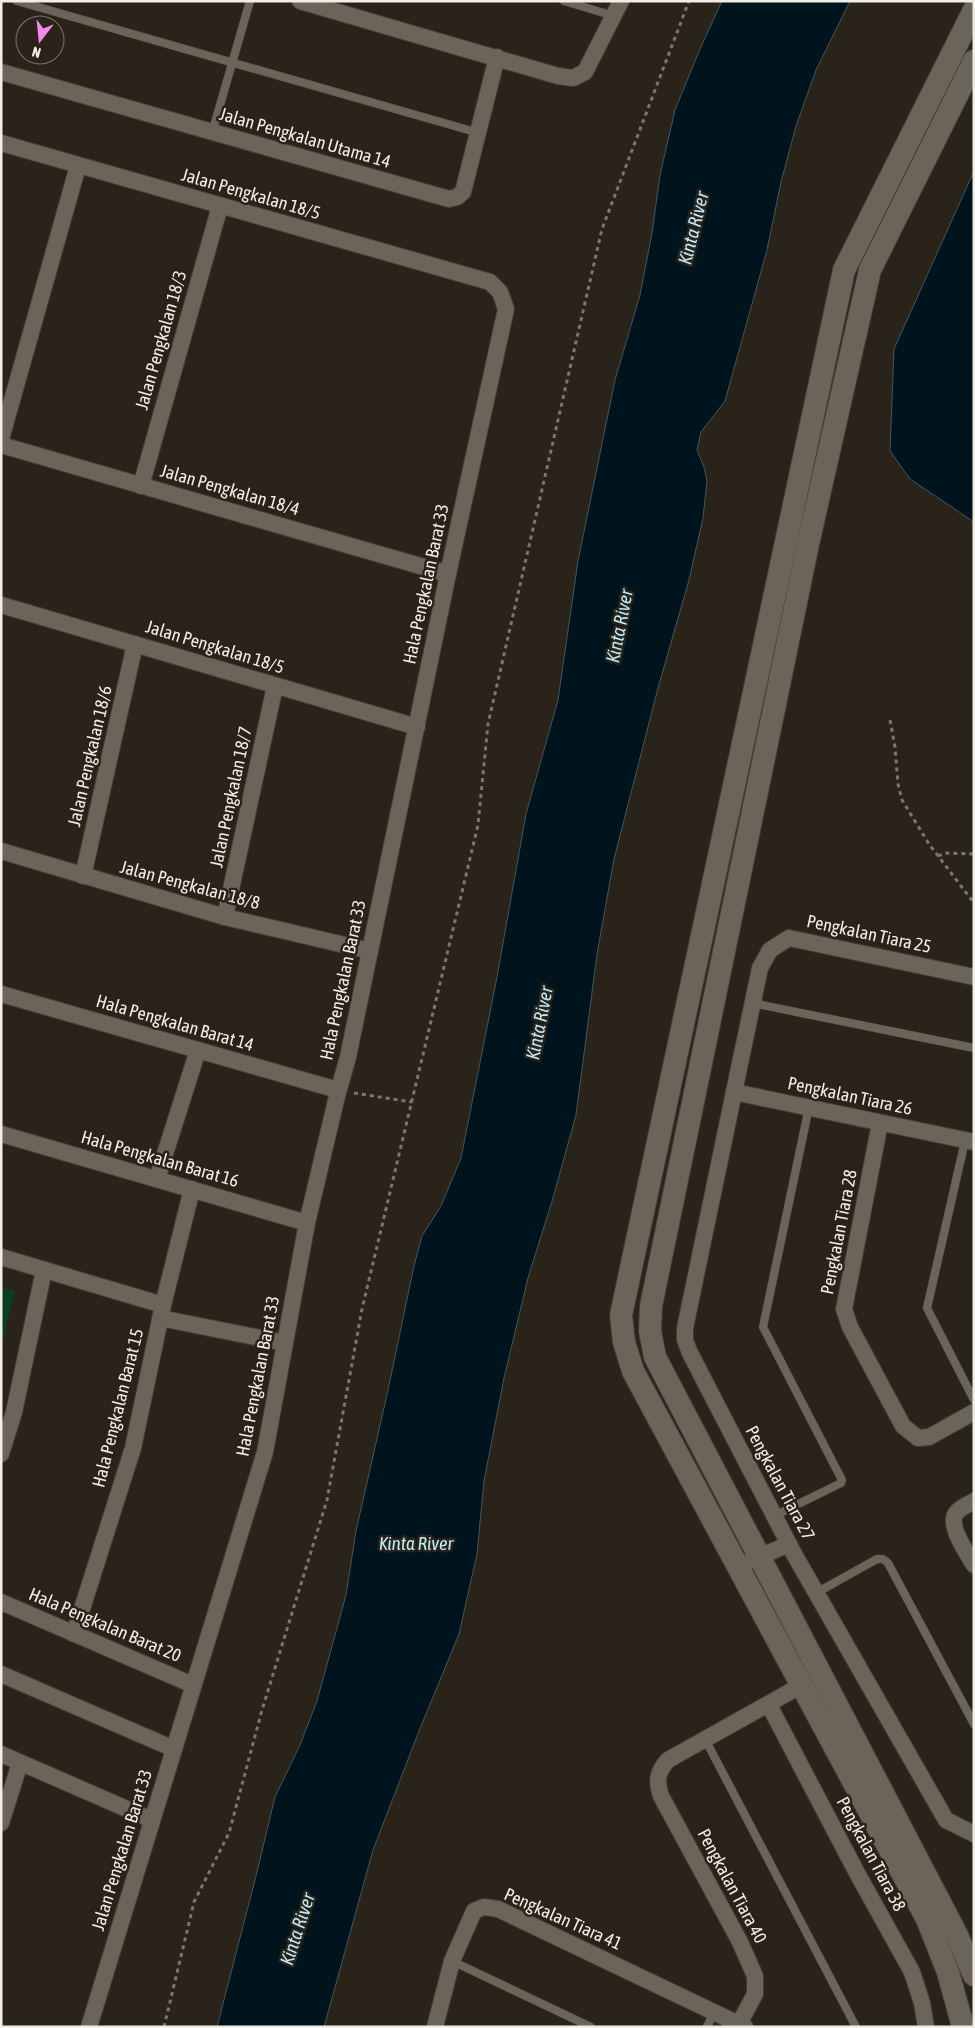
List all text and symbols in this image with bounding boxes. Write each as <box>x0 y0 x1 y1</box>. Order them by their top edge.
north arrow <box>15 15 65 65</box>
text: N <box>30 44 43 61</box>
street label: Jalan Pengkalan Utama 14 <box>217 103 393 172</box>
street label: Jalan Pengkalan 18/5 <box>179 164 323 223</box>
water label: Kinta River <box>673 188 713 267</box>
street label: Jalan Pengkalan 18/3 <box>131 268 190 412</box>
street label: Jalan Pengkalan 18/4 <box>158 460 302 519</box>
street label: Hala Pengkalan Barat 33 <box>398 502 453 666</box>
water label: Kinta River <box>601 586 637 665</box>
street label: Jalan Pengkalan 18/5 <box>143 615 287 678</box>
street label: Jalan Pengkalan 18/6 <box>63 683 116 828</box>
street label: Jalan Pengkalan 18/7 <box>205 724 256 869</box>
street label: Jalan Pengkalan 18/8 <box>118 856 262 913</box>
street label: Hala Pengkalan Barat 33 <box>315 898 370 1062</box>
street label: Pengkalan Tiara 25 <box>805 910 933 957</box>
water label: Kinta River <box>521 983 557 1062</box>
street label: Hala Pengkalan Barat 14 <box>94 990 256 1055</box>
street label: Pengkalan Tiara 26 <box>786 1072 914 1119</box>
street label: Hala Pengkalan Barat 16 <box>79 1126 241 1191</box>
street label: Pengkalan Tiara 28 <box>816 1168 861 1296</box>
street label: Hala Pengkalan Barat 33 <box>232 1294 283 1458</box>
street label: Hala Pengkalan Barat 15 <box>88 1326 147 1490</box>
street label: Pengkalan Tiara 27 <box>741 1422 819 1544</box>
water label: Kinta River <box>379 1532 455 1554</box>
street label: Hala Pengkalan Barat 20 <box>26 1583 184 1666</box>
street label: Jalan Pengkalan Barat 33 <box>87 1767 156 1933</box>
street label: Pengkalan Tiara 38 <box>832 1793 910 1915</box>
street label: Pengkalan Tiara 40 <box>693 1825 771 1947</box>
street label: Pengkalan Tiara 41 <box>501 1883 625 1954</box>
water label: Kinta River <box>275 1889 319 1968</box>

